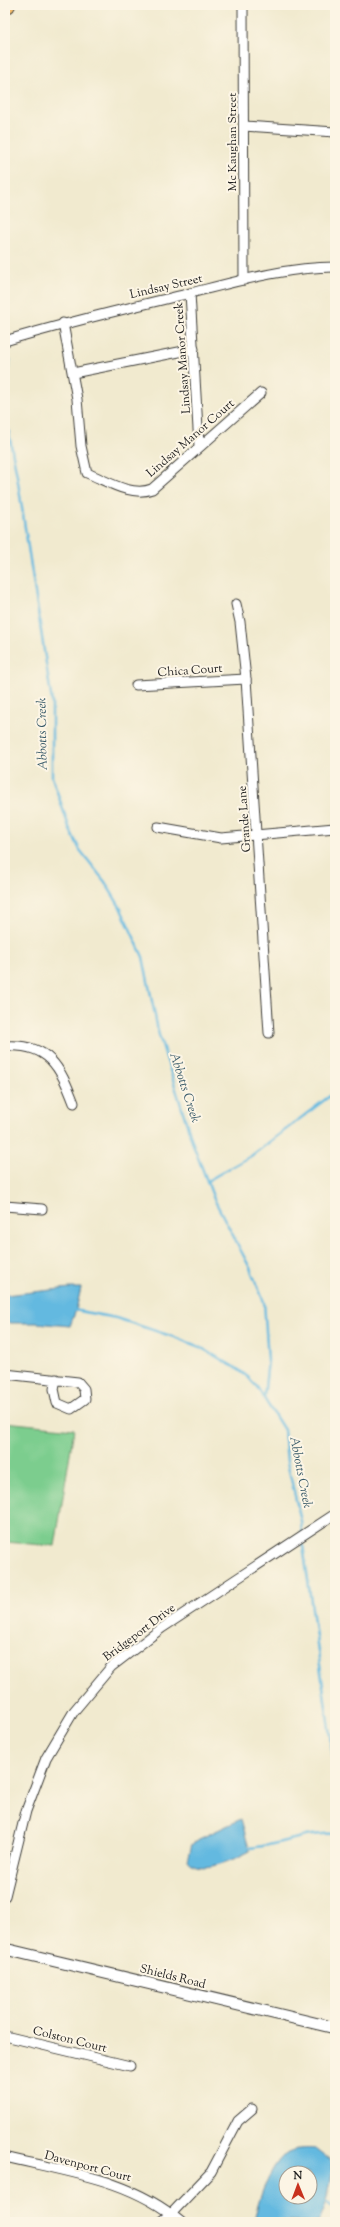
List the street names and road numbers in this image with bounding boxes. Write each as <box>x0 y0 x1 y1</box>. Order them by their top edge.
street label: Mc Kaughan Street <box>224 93 242 191</box>
street label: Lindsay Street <box>128 270 204 304</box>
street label: Lindsay Manor Creek <box>170 301 196 414</box>
street label: Lindsay Manor Court <box>143 395 239 482</box>
street label: Chica Court <box>157 660 223 682</box>
street label: Grande Lane <box>234 785 256 853</box>
street label: Bridgeport Drive <box>100 1599 180 1666</box>
street label: Shields Road <box>138 1960 208 1994</box>
street label: Colston Court <box>31 2022 109 2058</box>
street label: Davenport Court <box>42 2147 133 2187</box>

